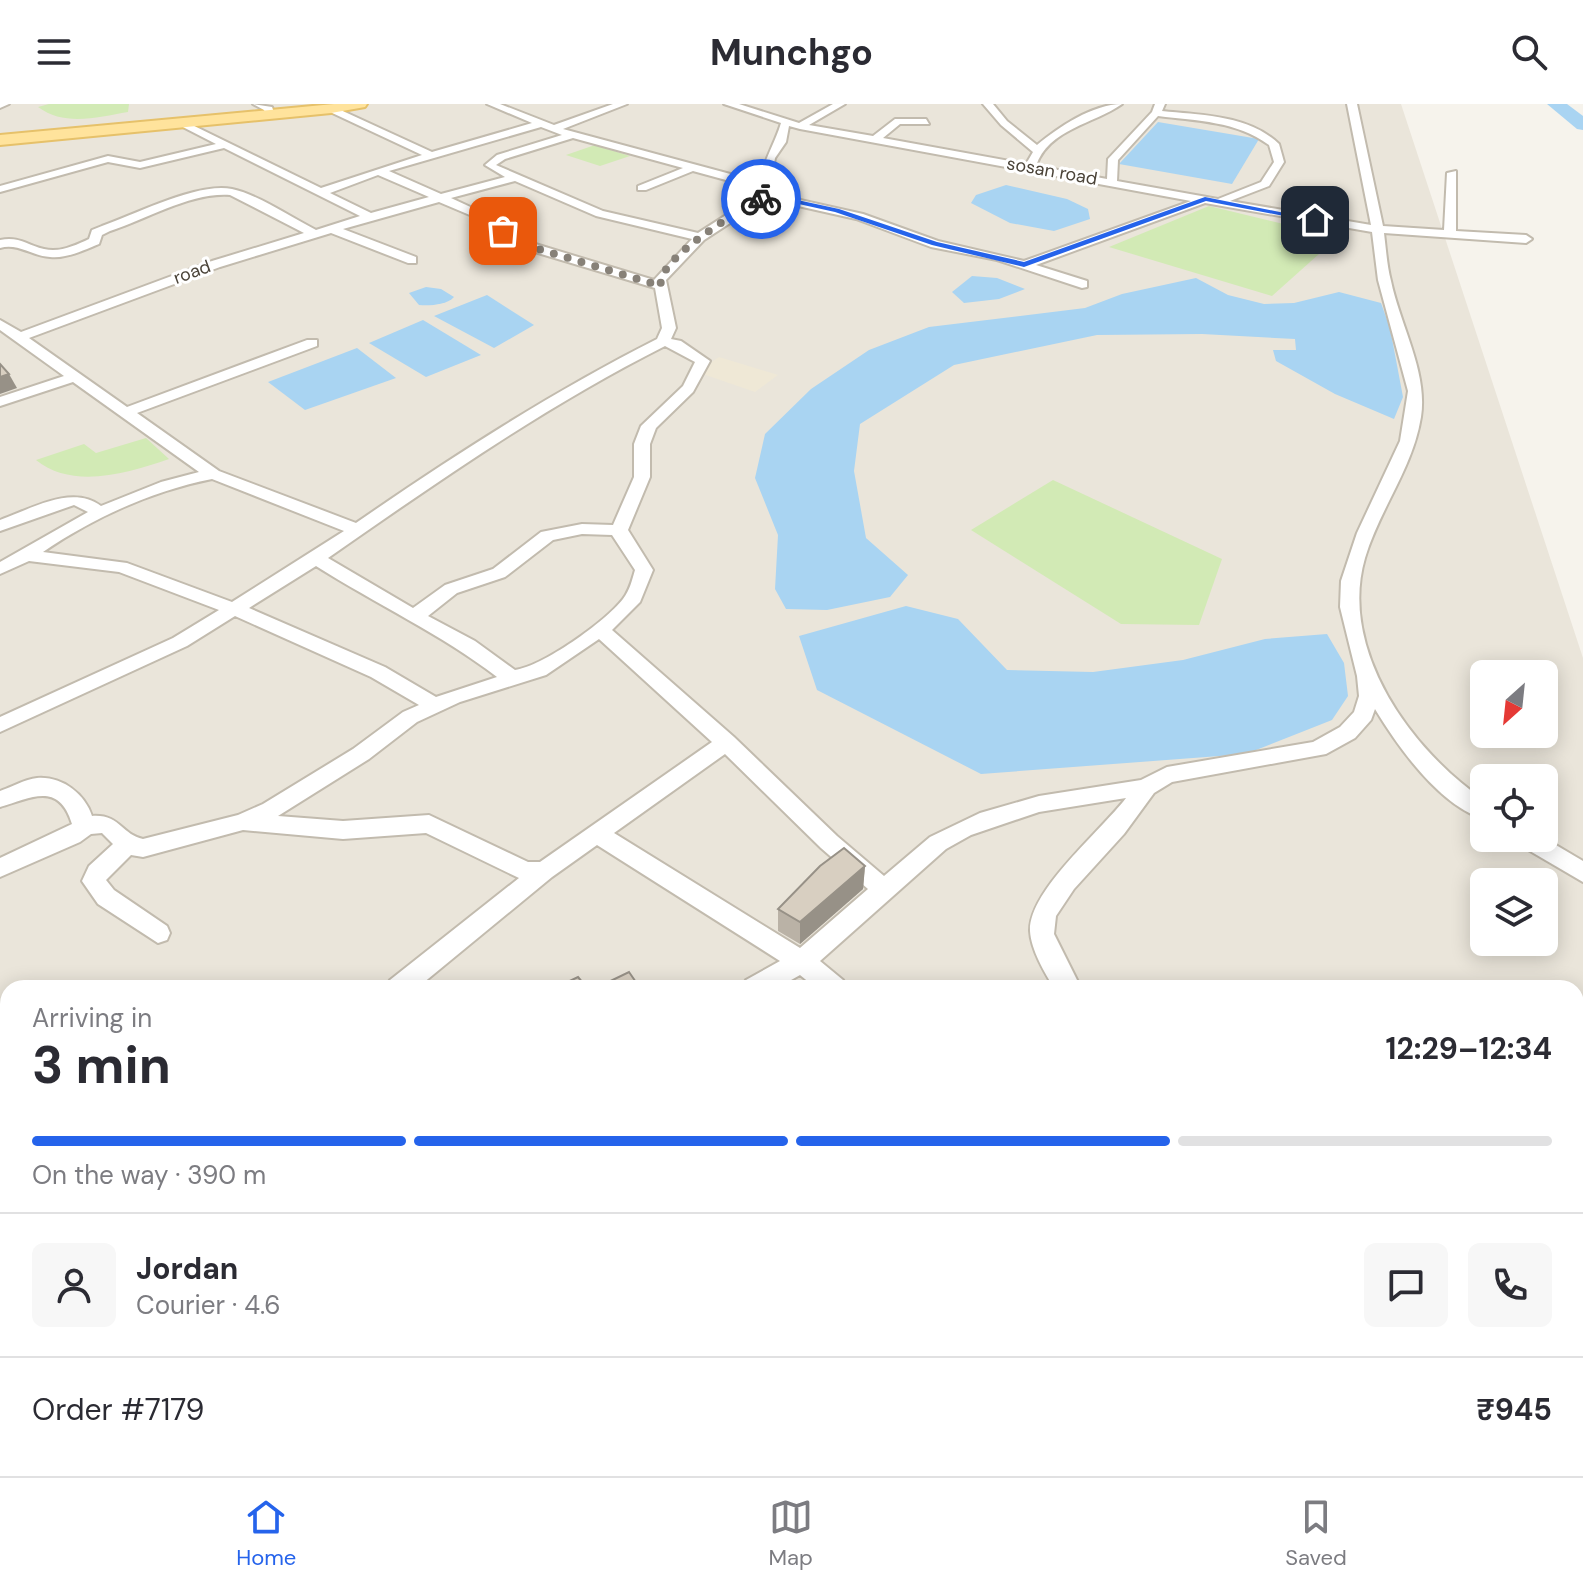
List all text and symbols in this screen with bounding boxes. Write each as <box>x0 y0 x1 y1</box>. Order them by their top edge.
text: Munchgo <box>710 29 873 76</box>
icon: menu <box>32 30 76 74</box>
icon: search <box>1507 30 1551 74</box>
street label: sosan road <box>1005 151 1099 191</box>
courier <box>721 159 801 239</box>
icon: bike <box>739 177 783 221</box>
pin <box>1281 186 1349 254</box>
pin <box>469 197 537 265</box>
icon: home <box>1293 198 1337 242</box>
icon: bag <box>481 209 525 253</box>
street label: road <box>170 254 214 290</box>
north arrow <box>1470 660 1558 748</box>
map controls <box>1470 660 1558 956</box>
button: locate <box>1470 764 1558 852</box>
button: layers <box>1470 868 1558 956</box>
text: Arriving in <box>32 1001 152 1035</box>
text: 12:29–12:34 <box>1386 1029 1552 1068</box>
text: 3 min <box>32 1031 171 1099</box>
text: On the way · 390 m <box>32 1158 266 1192</box>
button: person <box>32 1243 116 1327</box>
button: chat <box>1364 1243 1448 1327</box>
button: phone <box>1468 1243 1552 1327</box>
text: Jordan <box>136 1249 238 1288</box>
text: Courier · 4.6 <box>136 1288 281 1322</box>
text: Order #7179 <box>32 1390 204 1429</box>
text: ₹945 <box>1476 1390 1552 1429</box>
tab: Home <box>236 1495 296 1572</box>
tab: Map <box>769 1495 813 1572</box>
tab: Saved <box>1285 1495 1347 1572</box>

